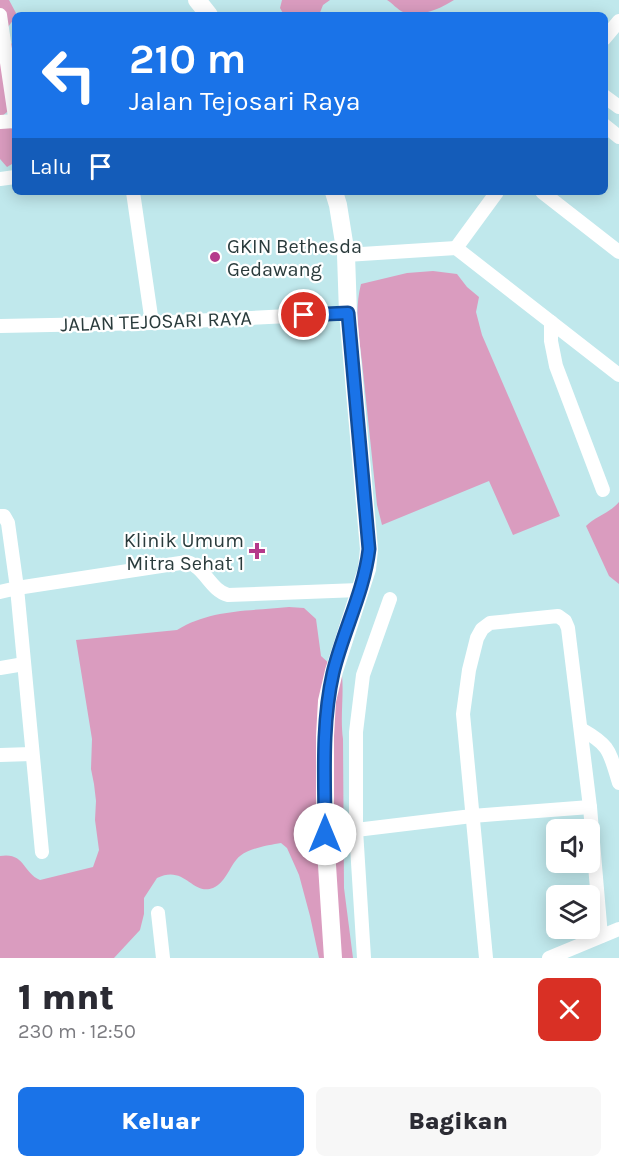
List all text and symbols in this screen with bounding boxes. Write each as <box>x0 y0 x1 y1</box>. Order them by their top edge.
text: 210 m <box>129 34 246 84</box>
icon: left <box>30 36 108 114</box>
text: Jalan Tejosari Raya <box>129 85 361 117</box>
icon: arrive <box>84 150 117 183</box>
text: Lalu <box>30 154 72 180</box>
place label: GKIN Bethesda Gedawang <box>227 235 362 281</box>
marker: GKIN Bethesda Gedawang <box>208 250 222 264</box>
pin <box>278 289 329 340</box>
icon: arrive <box>287 298 320 331</box>
street label: JALAN TEJOSARI RAYA <box>60 307 252 336</box>
place label: Klinik Umum Mitra Sehat 1 <box>124 529 244 575</box>
marker: Klinik Umum Mitra Sehat 1 <box>248 542 266 560</box>
position arrow <box>293 802 357 866</box>
map controls <box>546 819 600 939</box>
button: sound <box>546 819 600 873</box>
button: layers <box>546 885 600 939</box>
text: 1 mnt <box>18 976 114 1018</box>
button: close <box>538 978 601 1041</box>
text: 230 m · 12:50 <box>18 1020 136 1043</box>
button: Keluar <box>18 1087 304 1156</box>
button: Bagikan <box>316 1087 601 1156</box>

